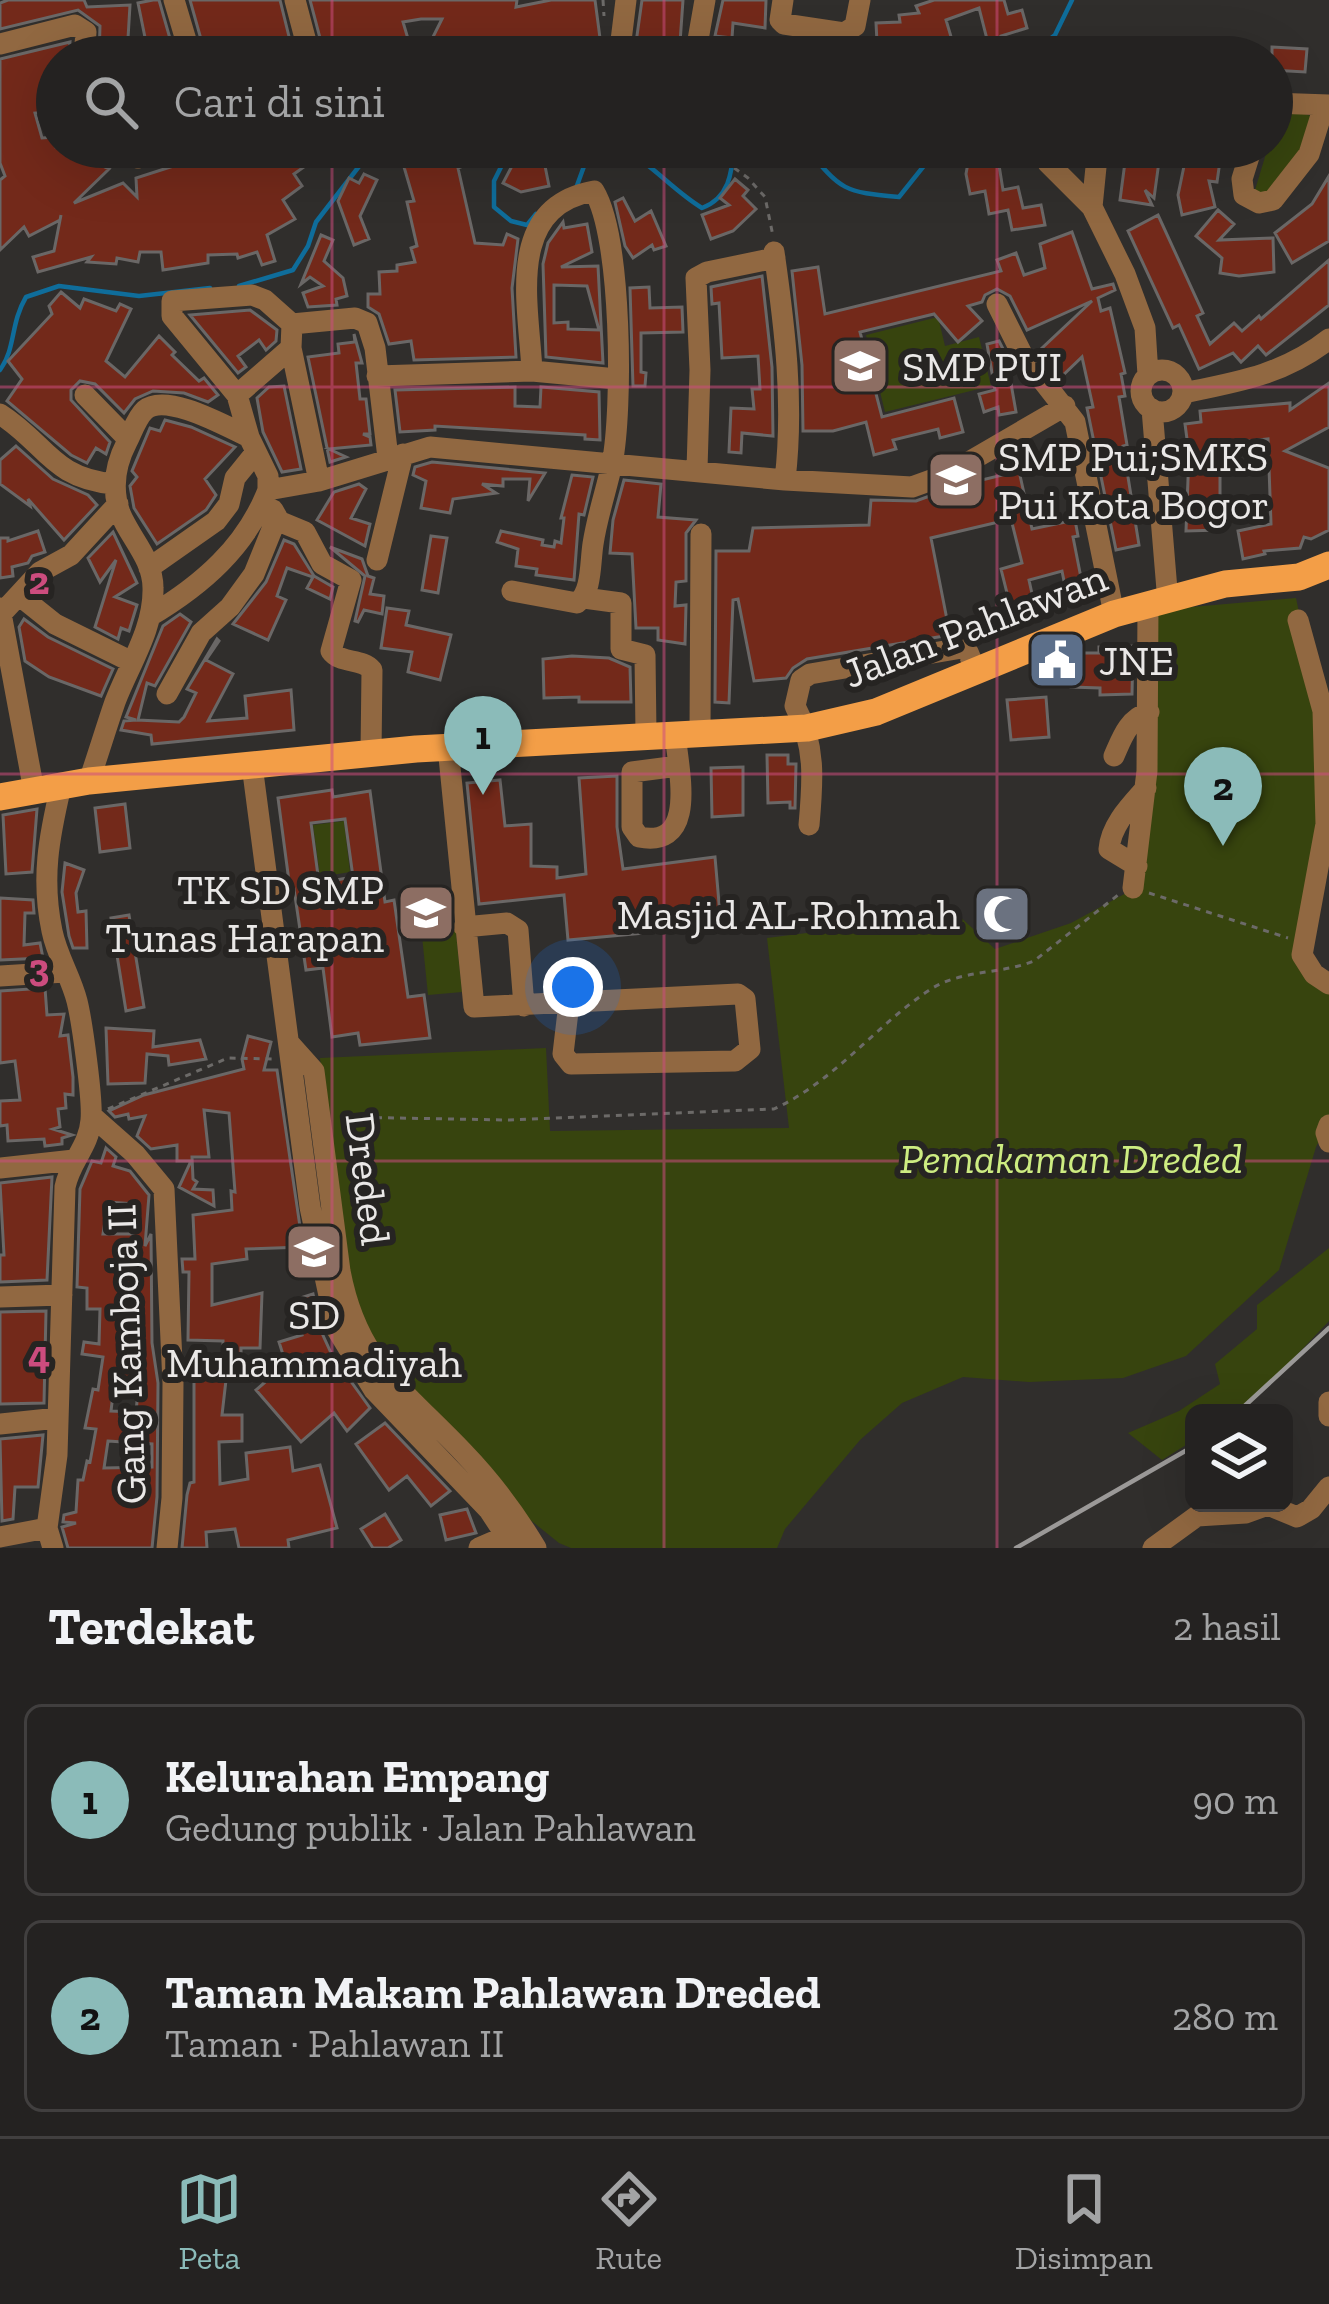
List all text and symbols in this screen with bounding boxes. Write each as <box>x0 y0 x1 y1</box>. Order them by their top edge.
search box <box>36 36 1293 168</box>
icon: search <box>78 69 144 135</box>
text: Cari di sini <box>174 75 385 129</box>
school or university icon: SMP PUI <box>829 335 891 397</box>
place label: SMP PUI <box>902 341 1062 392</box>
place label: SMP Pui;SMKS Pui Kota Bogor <box>998 431 1269 530</box>
school or university icon: SMP Pui;SMKS Pui Kota Bogor <box>925 449 987 511</box>
street label: Jalan Pahlawan <box>836 551 1114 699</box>
text: 2 <box>29 557 50 604</box>
public building icon: JNE <box>1026 629 1088 691</box>
place label: JNE <box>1099 635 1174 686</box>
pin: 1 <box>444 696 522 795</box>
pin: 2 <box>1184 747 1262 846</box>
place label: TK SD SMP Tunas Harapan <box>105 864 384 963</box>
school or university icon: TK SD SMP Tunas Harapan <box>395 882 457 944</box>
mosque icon: Masjid AL-Rohmah <box>971 883 1033 945</box>
place label: Masjid AL-Rohmah <box>617 889 960 940</box>
text: 3 <box>29 944 49 991</box>
your location <box>543 957 603 1017</box>
street label: Dreded <box>335 1110 401 1248</box>
park label: Pemakaman Dreded <box>900 1133 1242 1184</box>
street label: Gang Kamboja II <box>95 1203 157 1505</box>
school or university icon: SD Muhammadiyah <box>283 1221 345 1283</box>
place label: SD Muhammadiyah <box>166 1289 462 1388</box>
text: 4 <box>28 1331 50 1378</box>
map controls <box>1185 1404 1293 1512</box>
button: layers <box>1185 1404 1293 1512</box>
text: Terdekat <box>48 1596 254 1657</box>
text: 2 hasil <box>1173 1603 1281 1650</box>
text: Kelurahan Empang <box>165 1750 549 1804</box>
text: 1 <box>82 1777 98 1824</box>
text: 90 m <box>1192 1777 1278 1824</box>
text: Gedung publik · Jalan Pahlawan <box>165 1804 696 1851</box>
text: Taman Makam Pahlawan Dreded <box>165 1966 821 2020</box>
text: 2 <box>80 1993 100 2040</box>
text: 280 m <box>1172 1993 1278 2040</box>
text: Taman · Pahlawan II <box>165 2020 504 2067</box>
tab: Peta <box>176 2166 242 2277</box>
tab: Rute <box>595 2166 662 2277</box>
tab: Disimpan <box>1015 2166 1153 2277</box>

